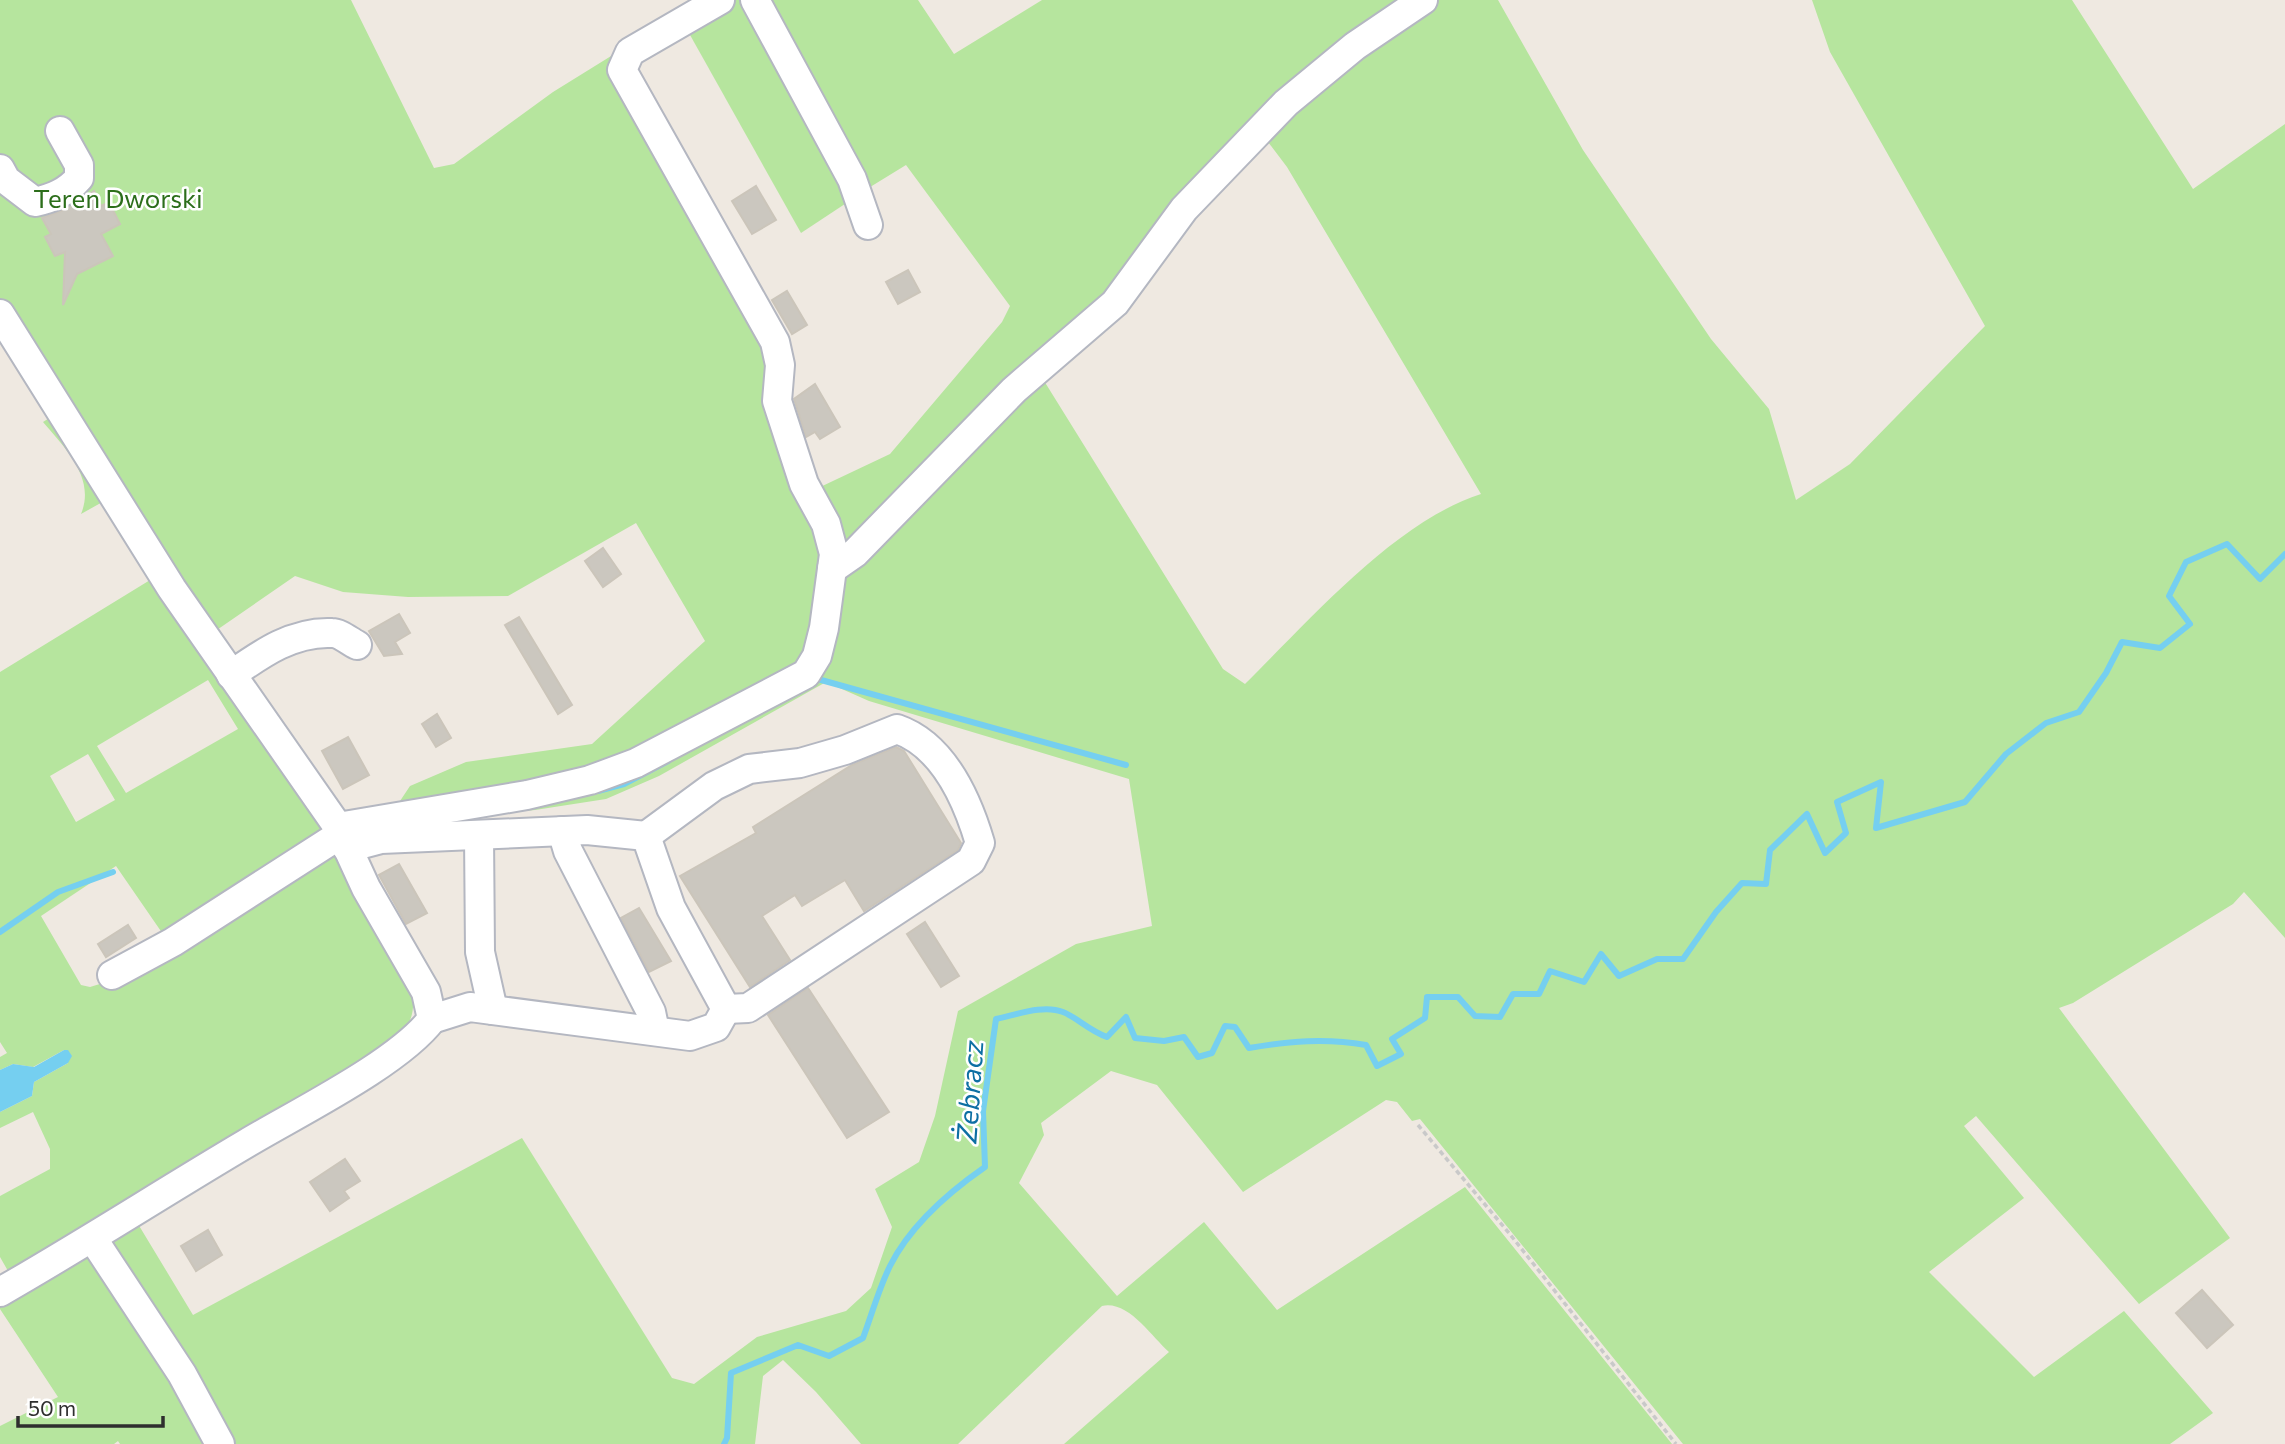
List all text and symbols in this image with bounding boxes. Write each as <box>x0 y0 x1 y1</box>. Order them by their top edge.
park label: Teren Dworski <box>33 182 203 213</box>
water label: Żebracz <box>948 1039 990 1146</box>
scale bar <box>18 1384 163 1428</box>
text: 50 m <box>28 1395 76 1420</box>

